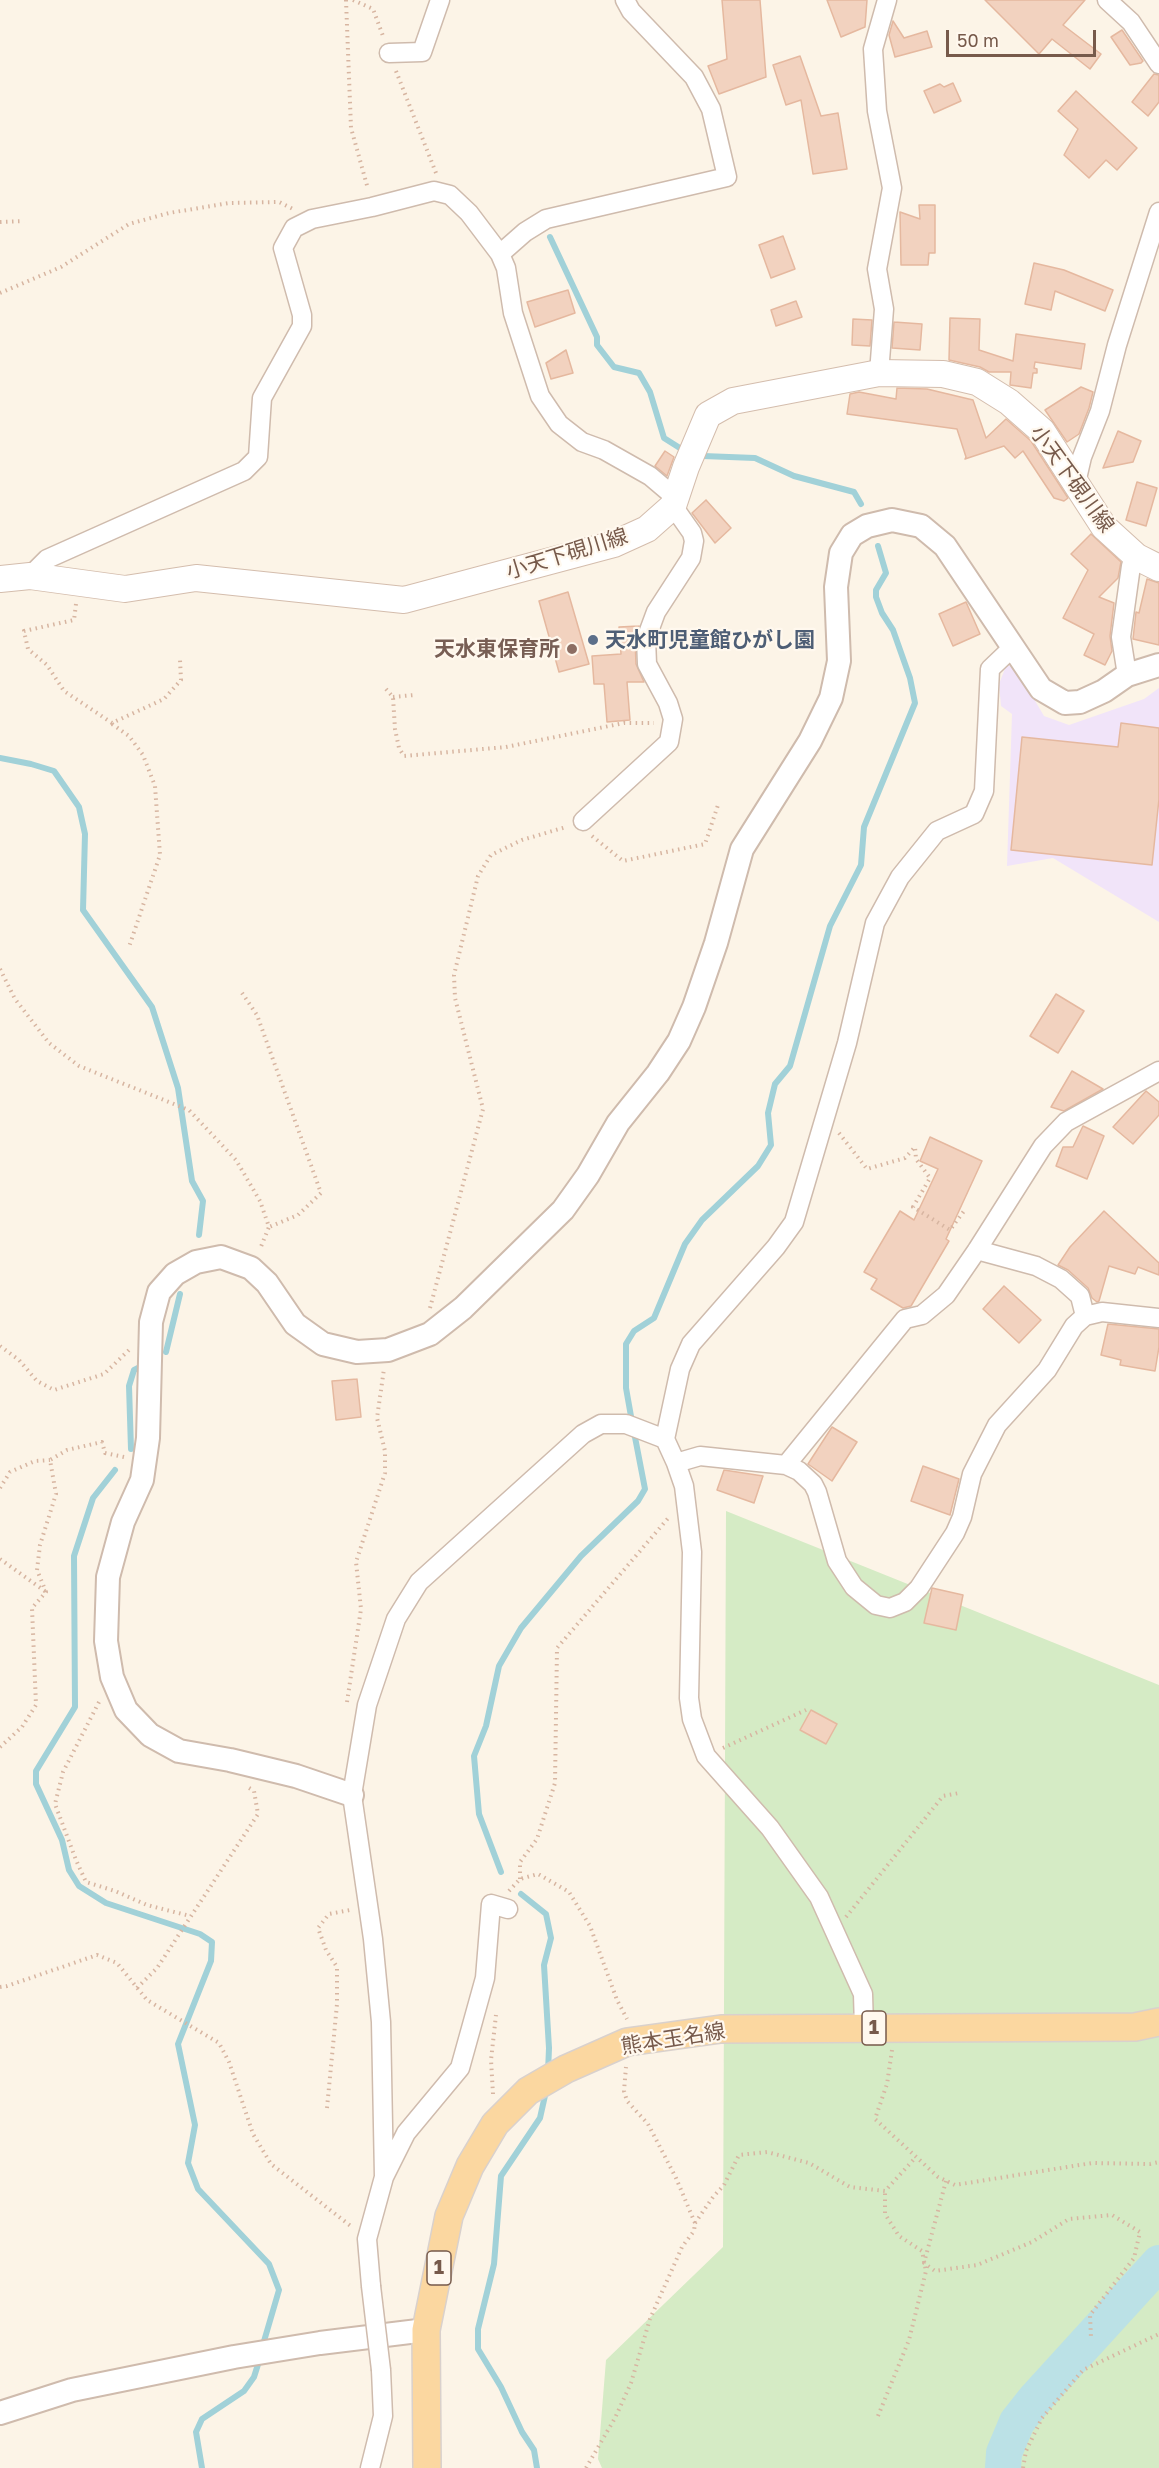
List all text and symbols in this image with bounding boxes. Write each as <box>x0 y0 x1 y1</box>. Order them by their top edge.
scale bar <box>949 18 1099 56</box>
text: 50 m <box>957 29 999 51</box>
street label: 小天下硯川線 <box>1025 421 1119 537</box>
street label: 小天下硯川線 <box>503 524 631 584</box>
place label: 天水町児童館ひがし園 <box>605 627 815 653</box>
marker: 天水町児童館ひがし園 <box>586 633 600 647</box>
place label: 天水東保育所 <box>434 636 560 662</box>
marker: 天水東保育所 <box>565 642 579 656</box>
road number: 1 <box>862 2011 886 2045</box>
street label: 熊本玉名線 <box>619 2018 727 2060</box>
road number: 1 <box>427 2251 451 2285</box>

